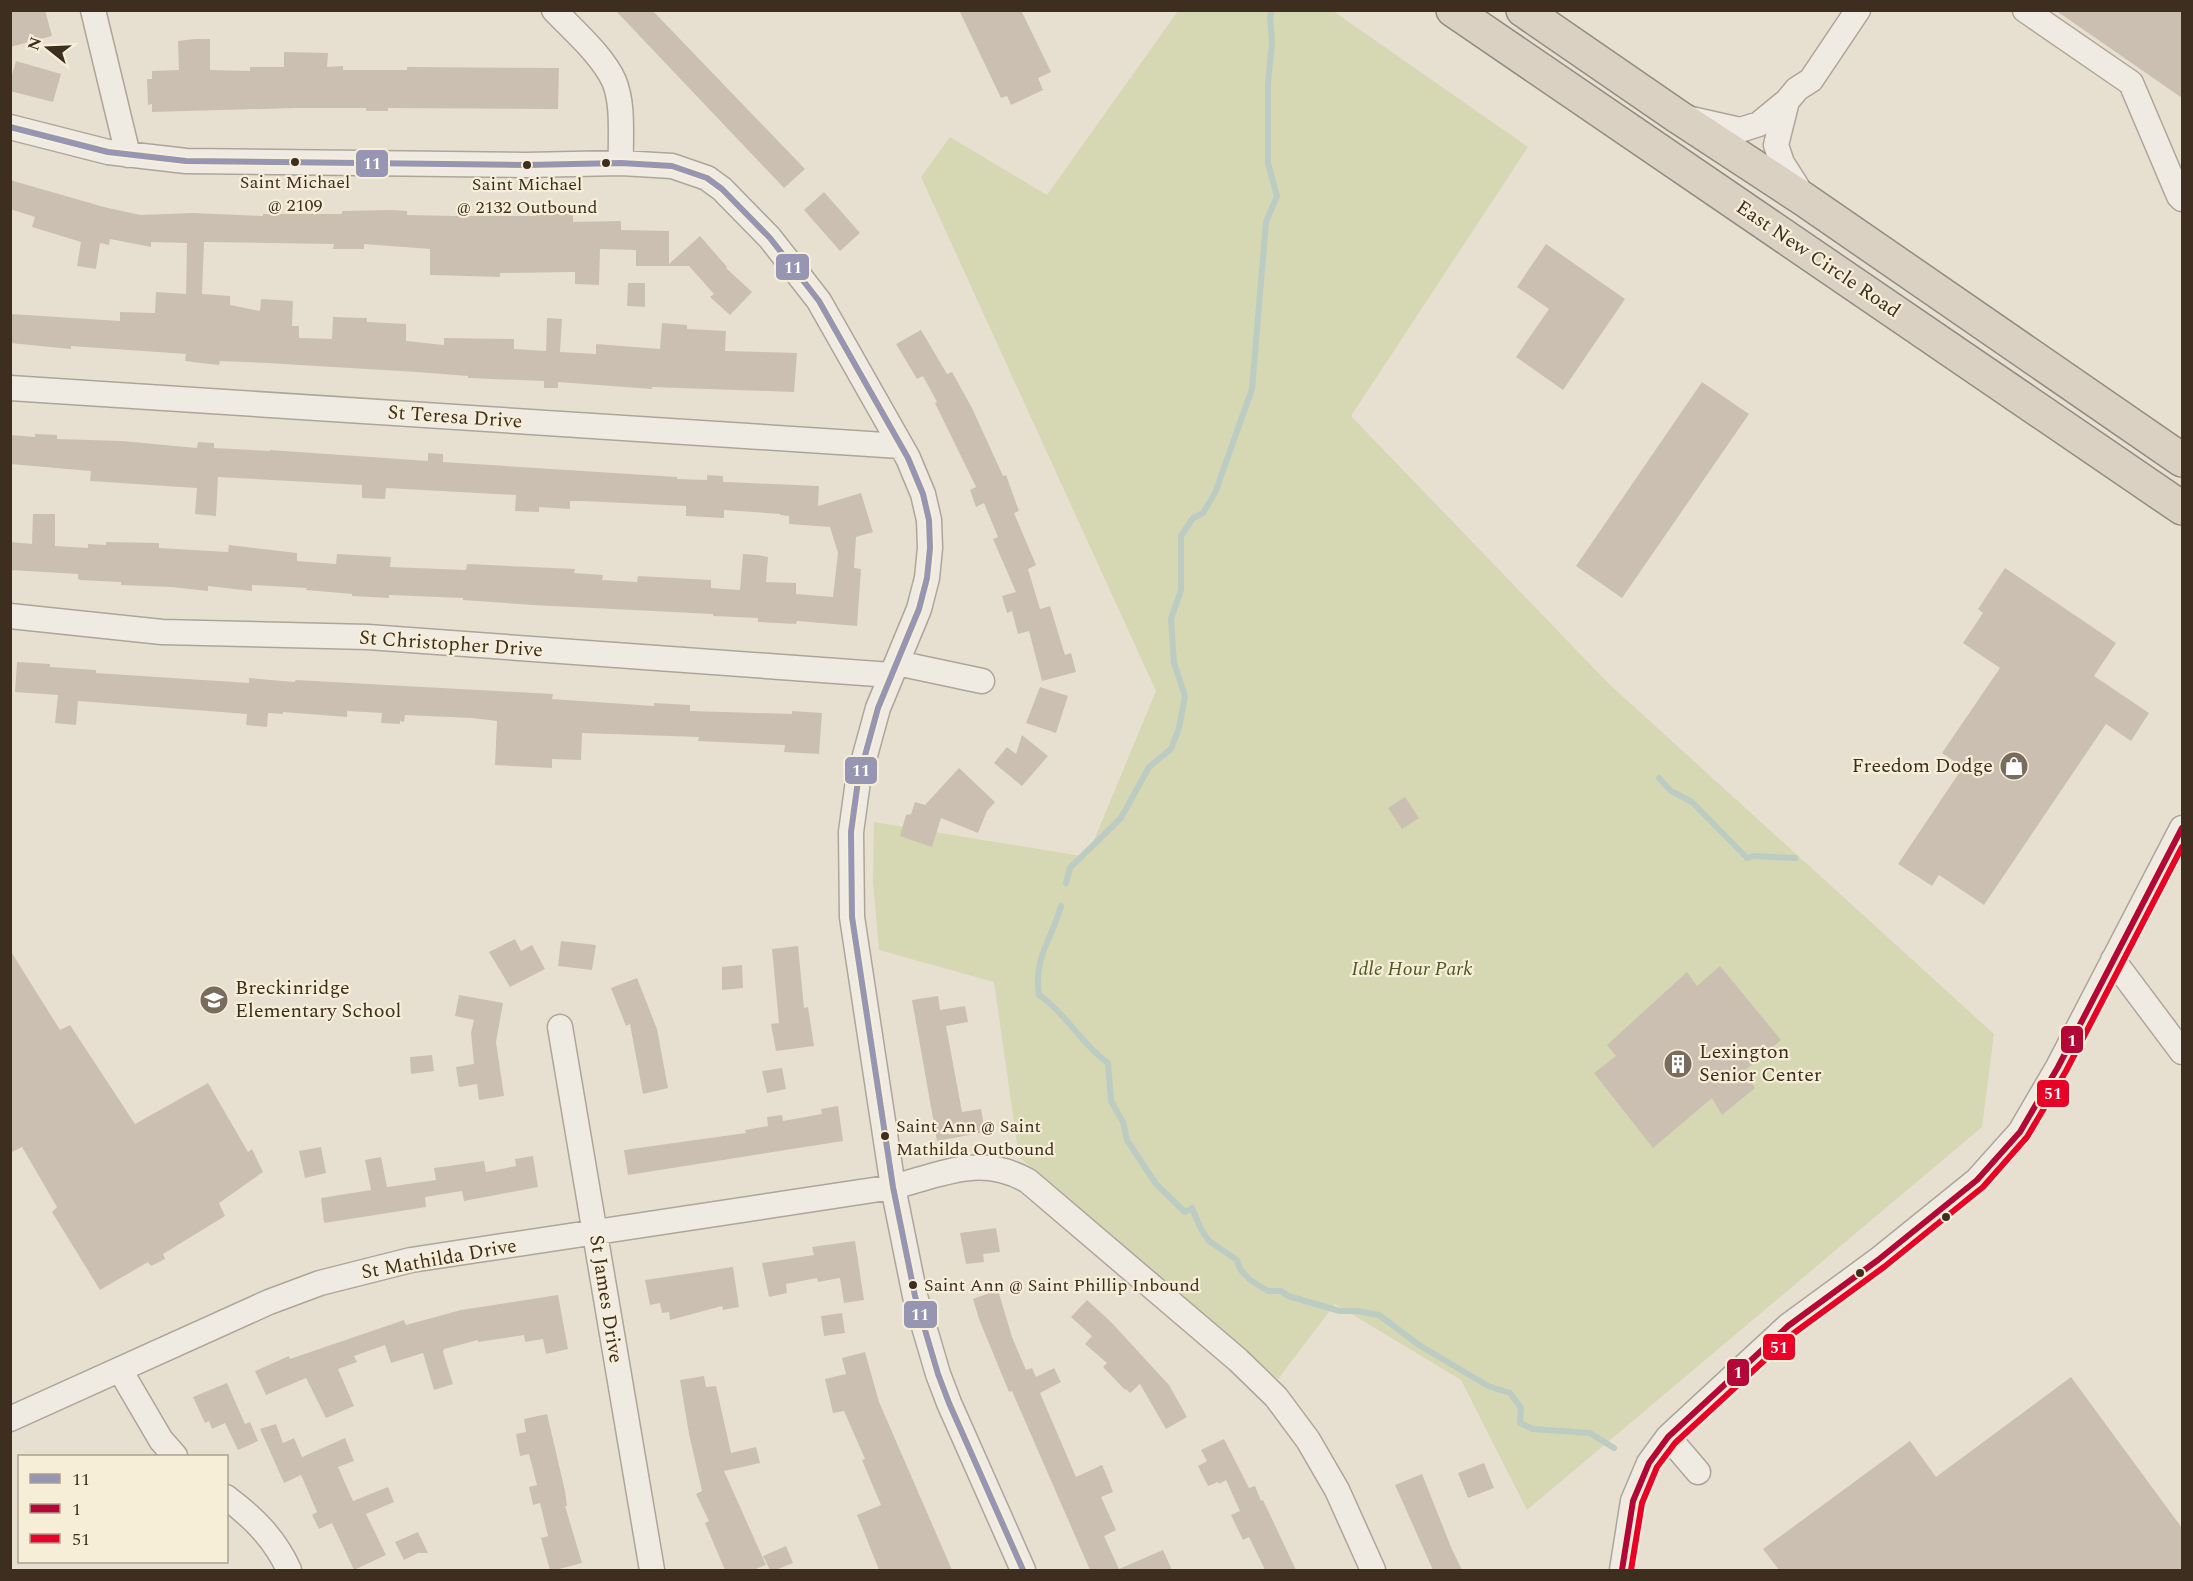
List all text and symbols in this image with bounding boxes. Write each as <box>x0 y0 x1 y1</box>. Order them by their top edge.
north arrow <box>18 18 78 78</box>
text: N <box>21 34 48 54</box>
line badge: 11 <box>355 149 389 178</box>
text: 11 <box>363 152 381 176</box>
marker: Saint Michael @ 2109 <box>289 156 301 168</box>
unlabelled marker <box>600 157 612 169</box>
marker: Saint Michael @ 2132 Outbound <box>521 159 533 171</box>
place label: Saint Michael @ 2109 <box>240 169 350 219</box>
place label: Saint Michael @ 2132 Outbound <box>456 171 598 221</box>
street label: East New Circle Road <box>1730 193 1906 325</box>
line badge: 11 <box>775 253 810 281</box>
text: 11 <box>784 256 802 280</box>
street label: St Teresa Drive <box>387 397 523 437</box>
street label: St Christopher Drive <box>358 623 544 665</box>
shop icon: Freedom Dodge <box>1998 750 2030 782</box>
place label: Freedom Dodge <box>1852 751 1993 781</box>
line badge: 11 <box>844 756 878 785</box>
text: 11 <box>852 759 870 783</box>
park label: Idle Hour Park <box>1351 954 1473 984</box>
place label: Breckinridge Elementary School <box>235 973 401 1026</box>
school or university icon: Breckinridge Elementary School <box>198 984 230 1016</box>
line badge: 1 <box>2060 1025 2084 1054</box>
text: 1 <box>2068 1029 2076 1053</box>
place label: Lexington Senior Center <box>1699 1037 1822 1090</box>
building icon: Lexington Senior Center <box>1662 1048 1694 1080</box>
line badge: 51 <box>2036 1079 2070 1108</box>
text: 51 <box>2044 1082 2062 1106</box>
place label: Saint Ann @ Saint Mathilda Outbound <box>896 1113 1055 1163</box>
marker: Saint Ann @ Saint Mathilda Outbound <box>879 1130 891 1142</box>
unlabelled marker <box>1940 1211 1952 1223</box>
street label: St Mathilda Drive <box>359 1231 519 1287</box>
street label: St James Drive <box>581 1233 631 1365</box>
unlabelled marker <box>1854 1267 1866 1279</box>
place label: Saint Ann @ Saint Phillip Inbound <box>924 1272 1200 1299</box>
marker: Saint Ann @ Saint Phillip Inbound <box>907 1279 919 1291</box>
line badge: 11 <box>903 1300 938 1329</box>
text: 11 <box>911 1303 929 1327</box>
line badge: 51 <box>1762 1333 1796 1361</box>
text: 51 <box>1770 1336 1788 1360</box>
line badge: 1 <box>1726 1358 1750 1387</box>
text: 1 <box>1734 1361 1742 1385</box>
legend <box>18 1455 228 1563</box>
text: 11 <box>72 1466 90 1493</box>
text: 1 <box>72 1496 81 1523</box>
text: 51 <box>72 1526 90 1553</box>

